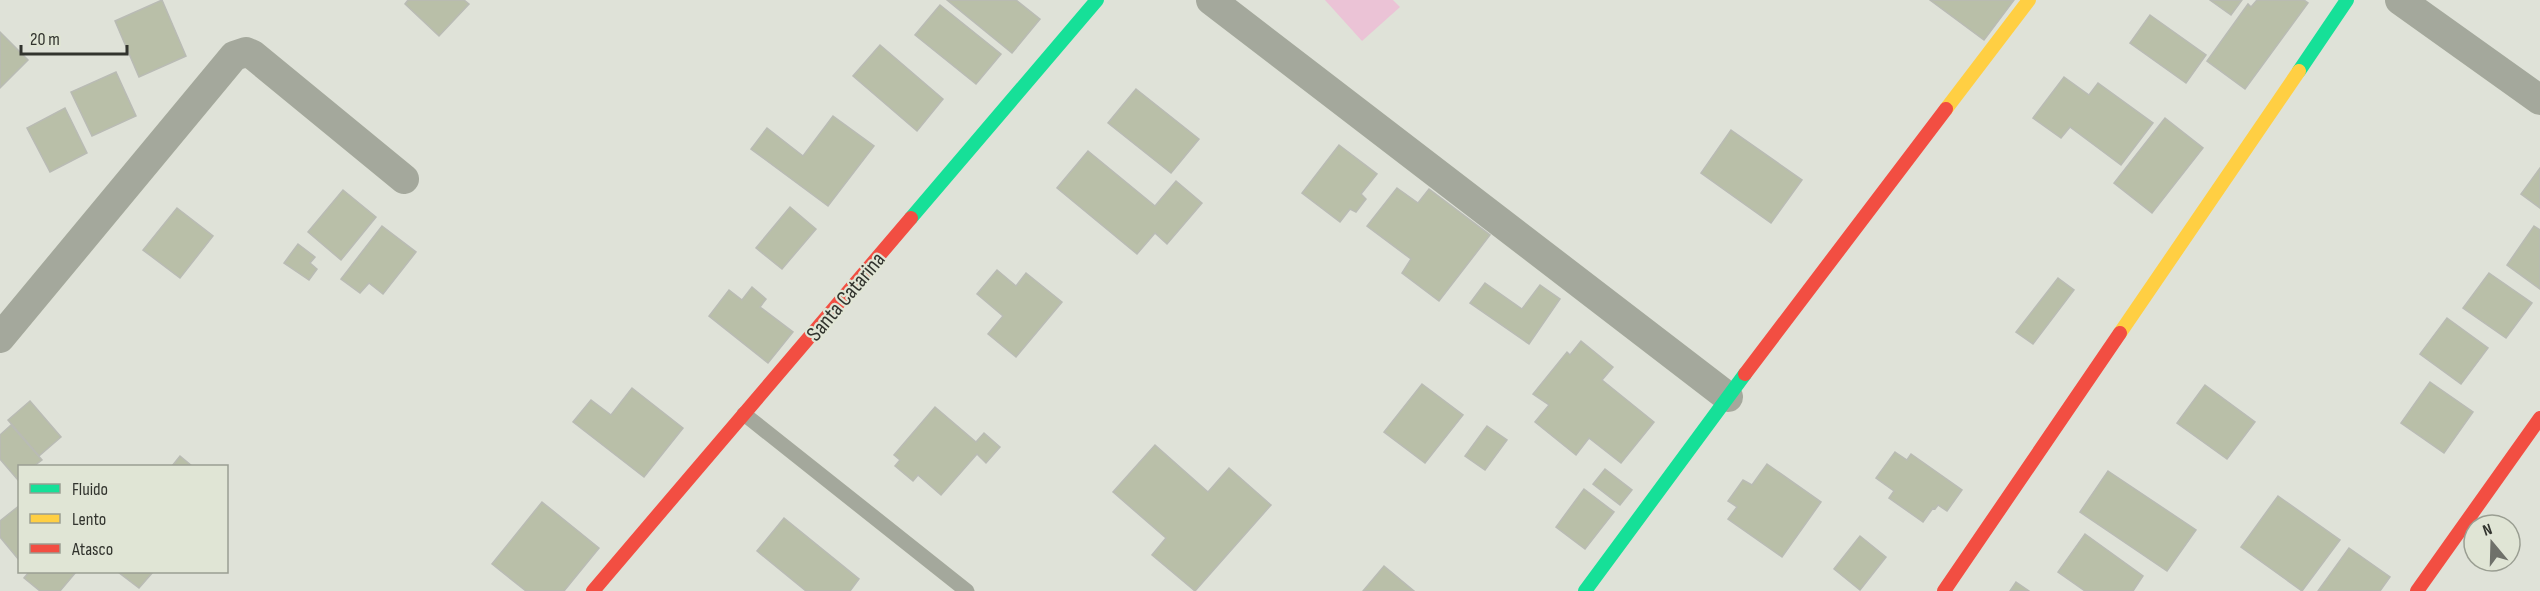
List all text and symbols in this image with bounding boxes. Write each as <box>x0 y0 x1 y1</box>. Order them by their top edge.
scale bar <box>21 18 128 56</box>
text: 20 m <box>30 29 60 50</box>
street label: Santa Catarina <box>801 247 891 347</box>
legend <box>18 465 228 573</box>
text: Fluido <box>72 479 108 500</box>
text: Lento <box>72 509 106 530</box>
north arrow <box>2462 513 2522 573</box>
text: N <box>2480 520 2495 541</box>
text: Atasco <box>71 539 113 560</box>

